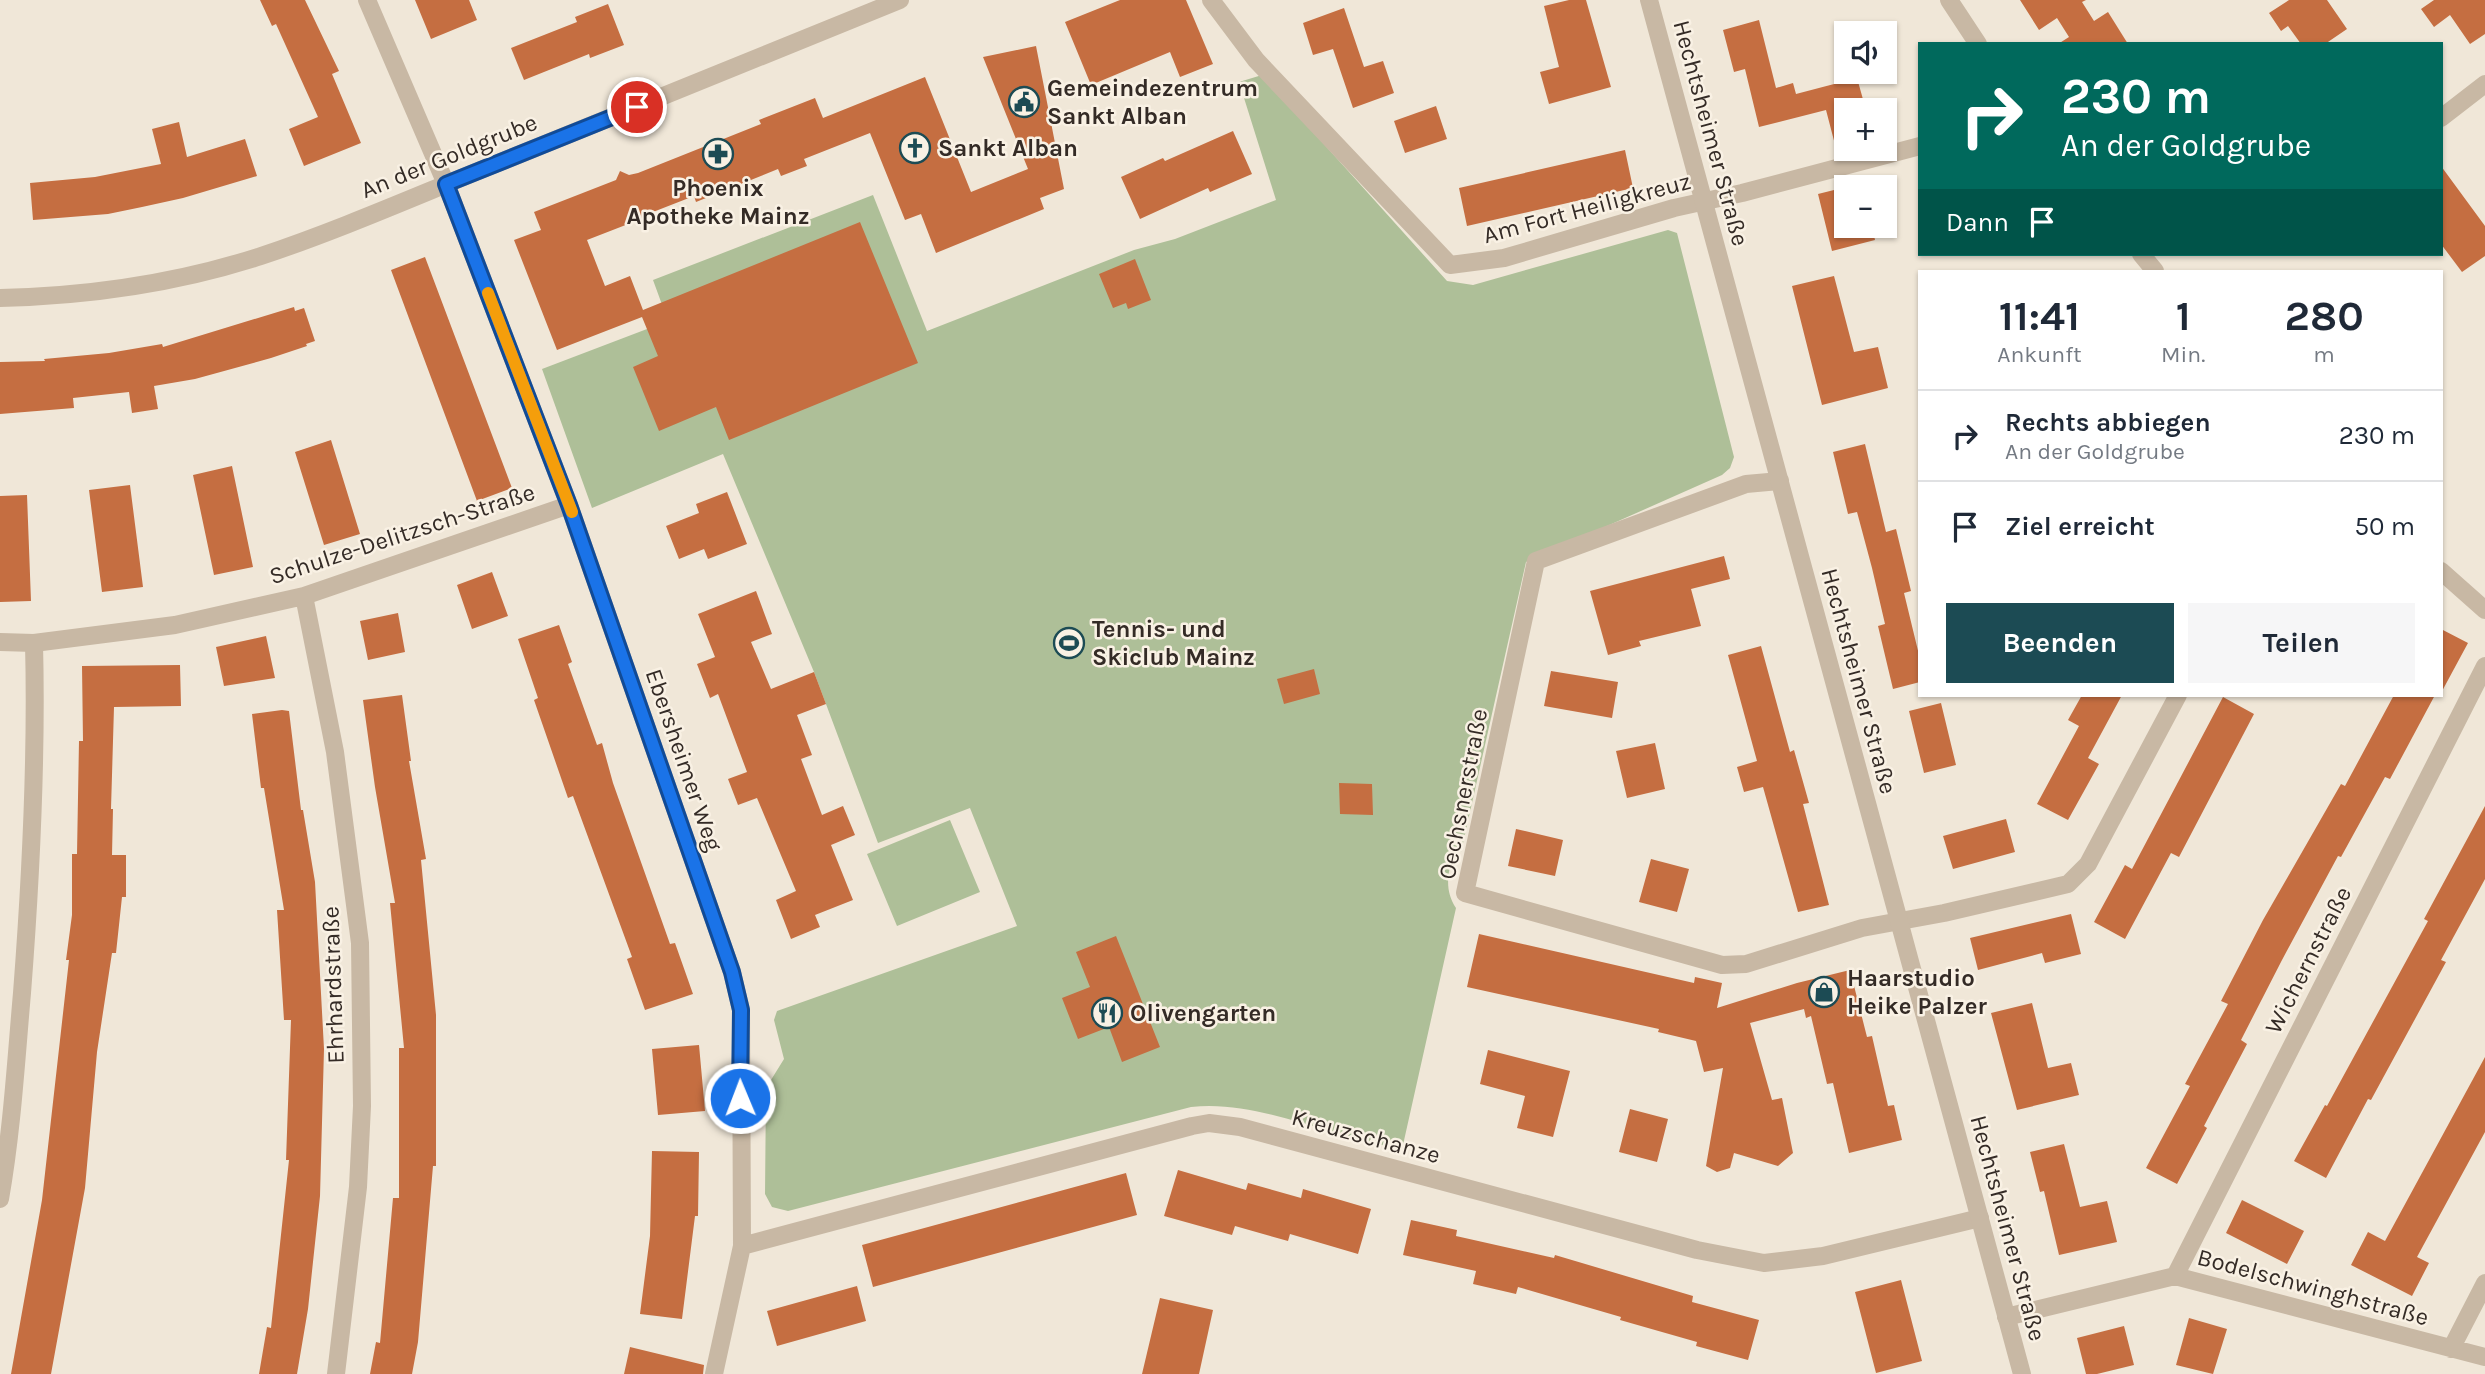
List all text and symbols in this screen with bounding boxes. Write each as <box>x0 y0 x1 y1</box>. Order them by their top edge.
street label: Hechtsheimer Straße <box>1667 17 1755 249</box>
map controls <box>1834 21 1897 238</box>
button: sound <box>1834 21 1897 84</box>
text: 230 m <box>2061 68 2211 125</box>
icon: right <box>1946 70 2037 161</box>
place label: Gemeindezentrum Sankt Alban <box>1047 74 1258 130</box>
pin <box>607 77 667 137</box>
public building icon: Gemeindezentrum Sankt Alban <box>1007 85 1041 119</box>
icon: arrive <box>618 88 656 126</box>
button: + <box>1834 98 1897 161</box>
street label: An der Goldgrube <box>357 108 541 204</box>
text: An der Goldgrube <box>2061 127 2311 164</box>
church icon: Sankt Alban <box>898 131 932 165</box>
place label: Sankt Alban <box>938 134 1078 162</box>
pharmacy icon: Phoenix Apotheke Mainz <box>701 137 735 171</box>
street label: Am Fort Heiligkreuz <box>1480 167 1694 249</box>
place label: Phoenix Apotheke Mainz <box>626 174 810 230</box>
button: − <box>1834 175 1897 238</box>
icon: arrive <box>2023 203 2061 241</box>
text: Dann <box>1946 207 2009 238</box>
text: 11:41 <box>1999 291 2080 341</box>
text: 1 <box>2176 291 2191 341</box>
text: 280 <box>2285 291 2364 341</box>
text: Ankunft <box>1997 341 2082 368</box>
text: Min. <box>2161 341 2205 368</box>
text: m <box>2313 341 2335 368</box>
text: Rechts abbiegen <box>2005 407 2211 438</box>
icon: right <box>1946 417 1984 455</box>
text: 230 m <box>2339 420 2415 451</box>
text: An der Goldgrube <box>2005 438 2185 465</box>
street label: Schulze-Delitzsch-Straße <box>266 478 538 590</box>
icon: arrive <box>1946 508 1984 546</box>
text: Ziel erreicht <box>2005 511 2155 542</box>
text: 50 m <box>2354 511 2415 542</box>
street label: Hechtsheimer Straße <box>1815 565 1903 797</box>
button: Beenden <box>1946 603 2174 683</box>
button: Teilen <box>2188 603 2415 683</box>
place label: Tennis- und Skiclub Mainz <box>1092 615 1255 671</box>
sports icon: Tennis- und Skiclub Mainz <box>1052 626 1086 660</box>
street label: Ebersheimer Weg <box>640 665 728 855</box>
street label: Oechsnerstraße <box>1433 706 1493 882</box>
street label: Wichernstraße <box>2259 882 2357 1038</box>
street label: Ehrhardstraße <box>316 906 350 1064</box>
place label: Haarstudio Heike Palzer <box>1847 964 1987 1020</box>
shop icon: Haarstudio Heike Palzer <box>1807 975 1841 1009</box>
restaurant icon: Olivengarten <box>1090 996 1124 1030</box>
place label: Olivengarten <box>1130 999 1276 1027</box>
position arrow <box>703 1061 777 1135</box>
street label: Kreuzschanze <box>1289 1103 1443 1169</box>
street label: Hechtsheimer Straße <box>1964 1112 2052 1344</box>
street label: Bodelschwinghstraße <box>2194 1243 2432 1331</box>

